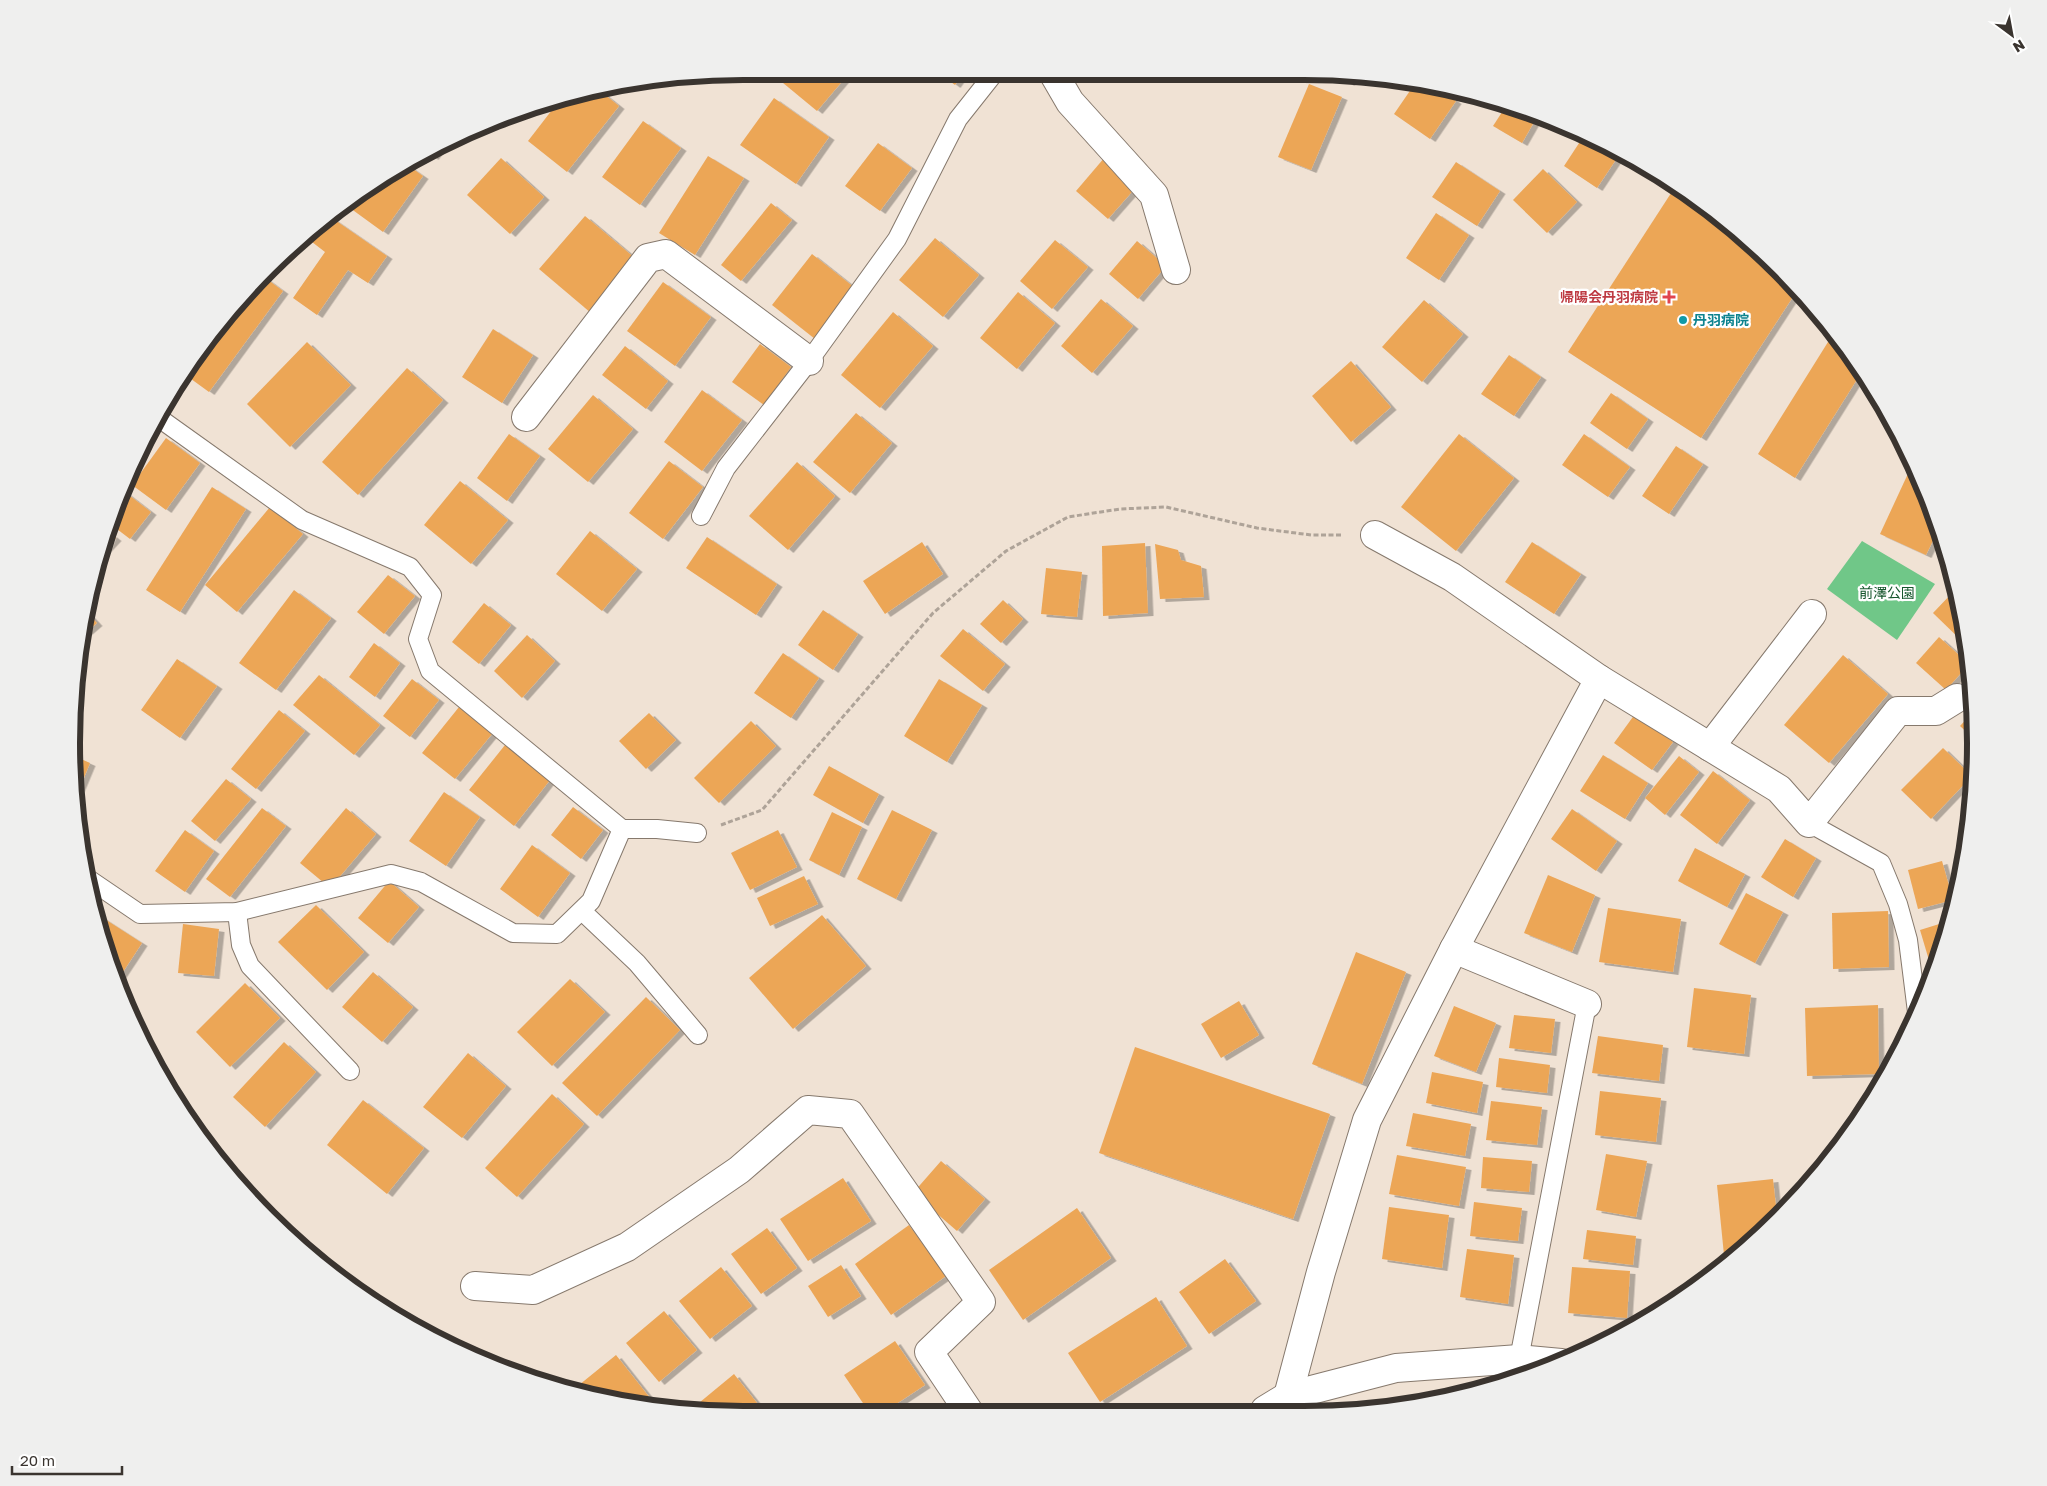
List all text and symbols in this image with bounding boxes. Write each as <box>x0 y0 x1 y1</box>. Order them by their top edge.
north arrow <box>1987 10 2037 60</box>
text: N <box>2010 36 2028 56</box>
place label: 帰陽会丹羽病院 <box>1560 288 1658 305</box>
marker: 帰陽会丹羽病院 <box>1662 290 1676 304</box>
place label: 丹羽病院 <box>1693 311 1749 328</box>
marker: 丹羽病院 <box>1677 314 1689 326</box>
park label: 前澤公園 <box>1859 584 1915 601</box>
scale bar <box>12 1444 122 1476</box>
text: 20 m <box>20 1451 55 1469</box>

